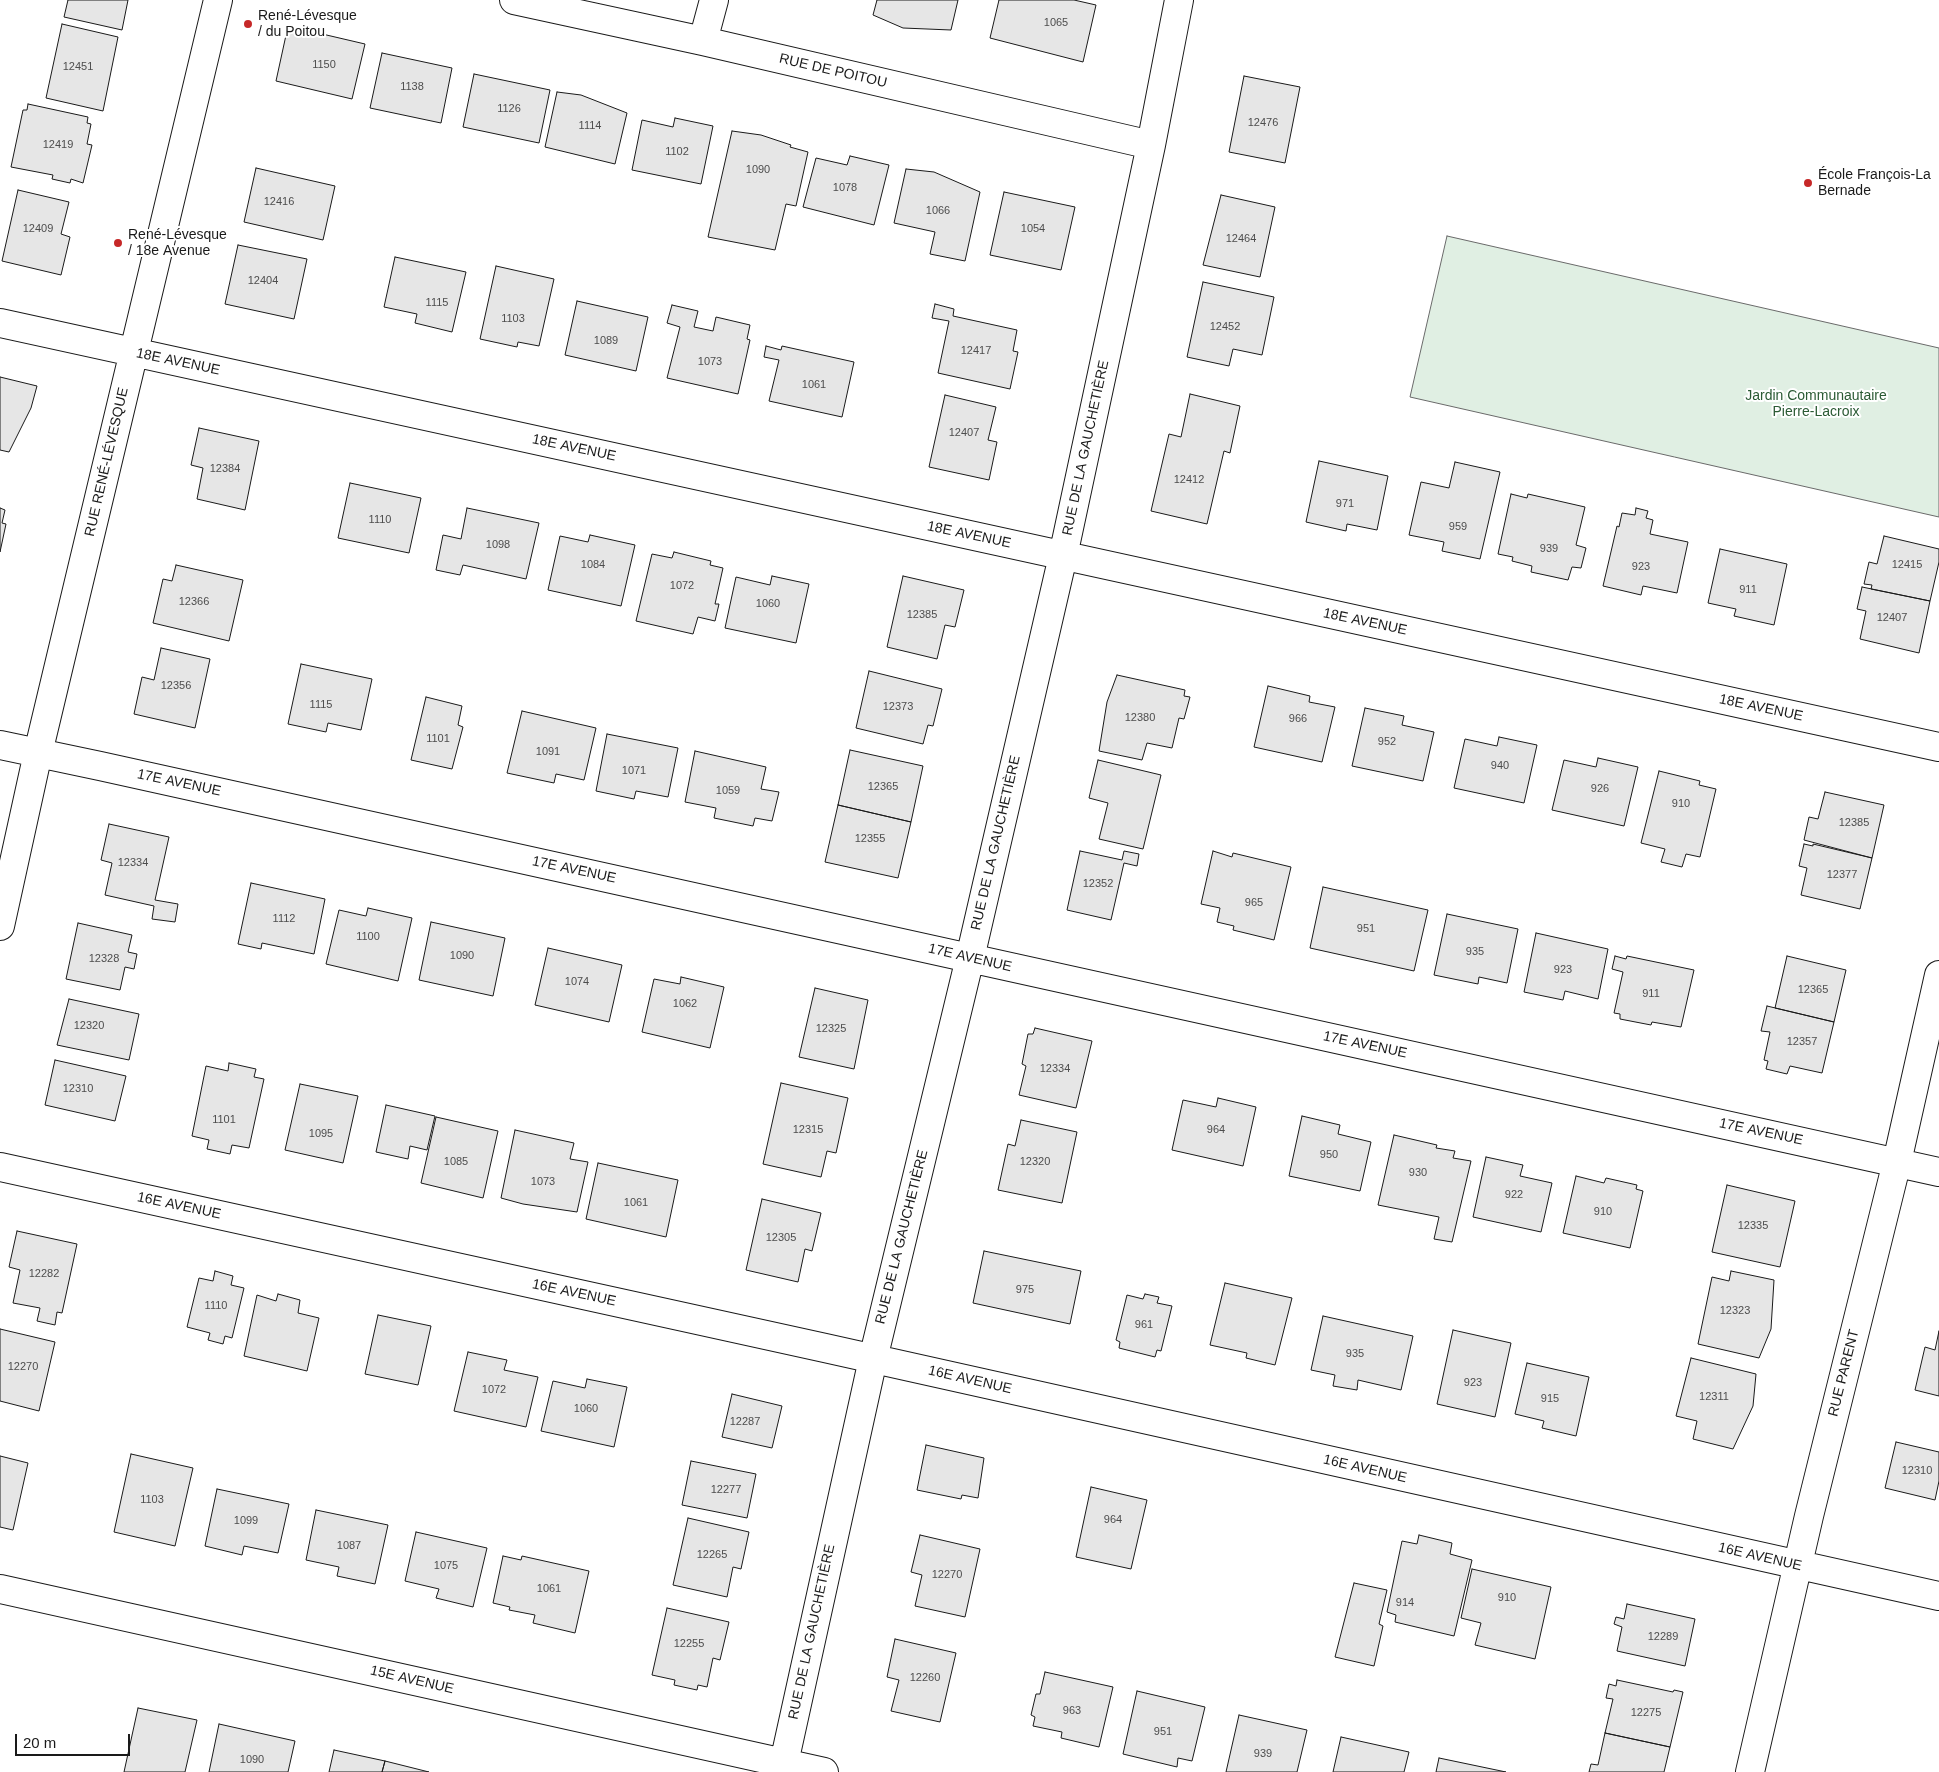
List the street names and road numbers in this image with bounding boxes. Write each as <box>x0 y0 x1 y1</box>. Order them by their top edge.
street label: RUE DE POITOU <box>777 50 889 92</box>
street label: 18E AVENUE <box>135 345 221 379</box>
street label: RUE DE LA GAUCHETIÈRE <box>1059 359 1113 537</box>
street label: RUE RENÉ-LÉVESQUE <box>82 386 132 538</box>
street label: 18E AVENUE <box>531 431 617 465</box>
street label: 18E AVENUE <box>926 518 1012 552</box>
street label: 18E AVENUE <box>1322 605 1408 639</box>
street label: 18E AVENUE <box>1718 691 1804 725</box>
street label: RUE DE LA GAUCHETIÈRE <box>968 754 1024 932</box>
street label: 17E AVENUE <box>136 766 222 800</box>
street label: 17E AVENUE <box>531 853 617 887</box>
street label: 17E AVENUE <box>927 940 1013 976</box>
street label: 17E AVENUE <box>1322 1028 1408 1062</box>
street label: 17E AVENUE <box>1718 1115 1804 1149</box>
street label: RUE DE LA GAUCHETIÈRE <box>872 1148 932 1326</box>
street label: 16E AVENUE <box>136 1189 222 1223</box>
street label: 16E AVENUE <box>531 1276 617 1310</box>
street label: RUE PARENT <box>1825 1328 1863 1418</box>
street label: 16E AVENUE <box>927 1362 1013 1398</box>
street label: 16E AVENUE <box>1322 1451 1408 1487</box>
street label: 16E AVENUE <box>1717 1539 1803 1575</box>
street label: RUE DE LA GAUCHETIÈRE <box>785 1543 839 1721</box>
street label: 15E AVENUE <box>369 1662 455 1698</box>

